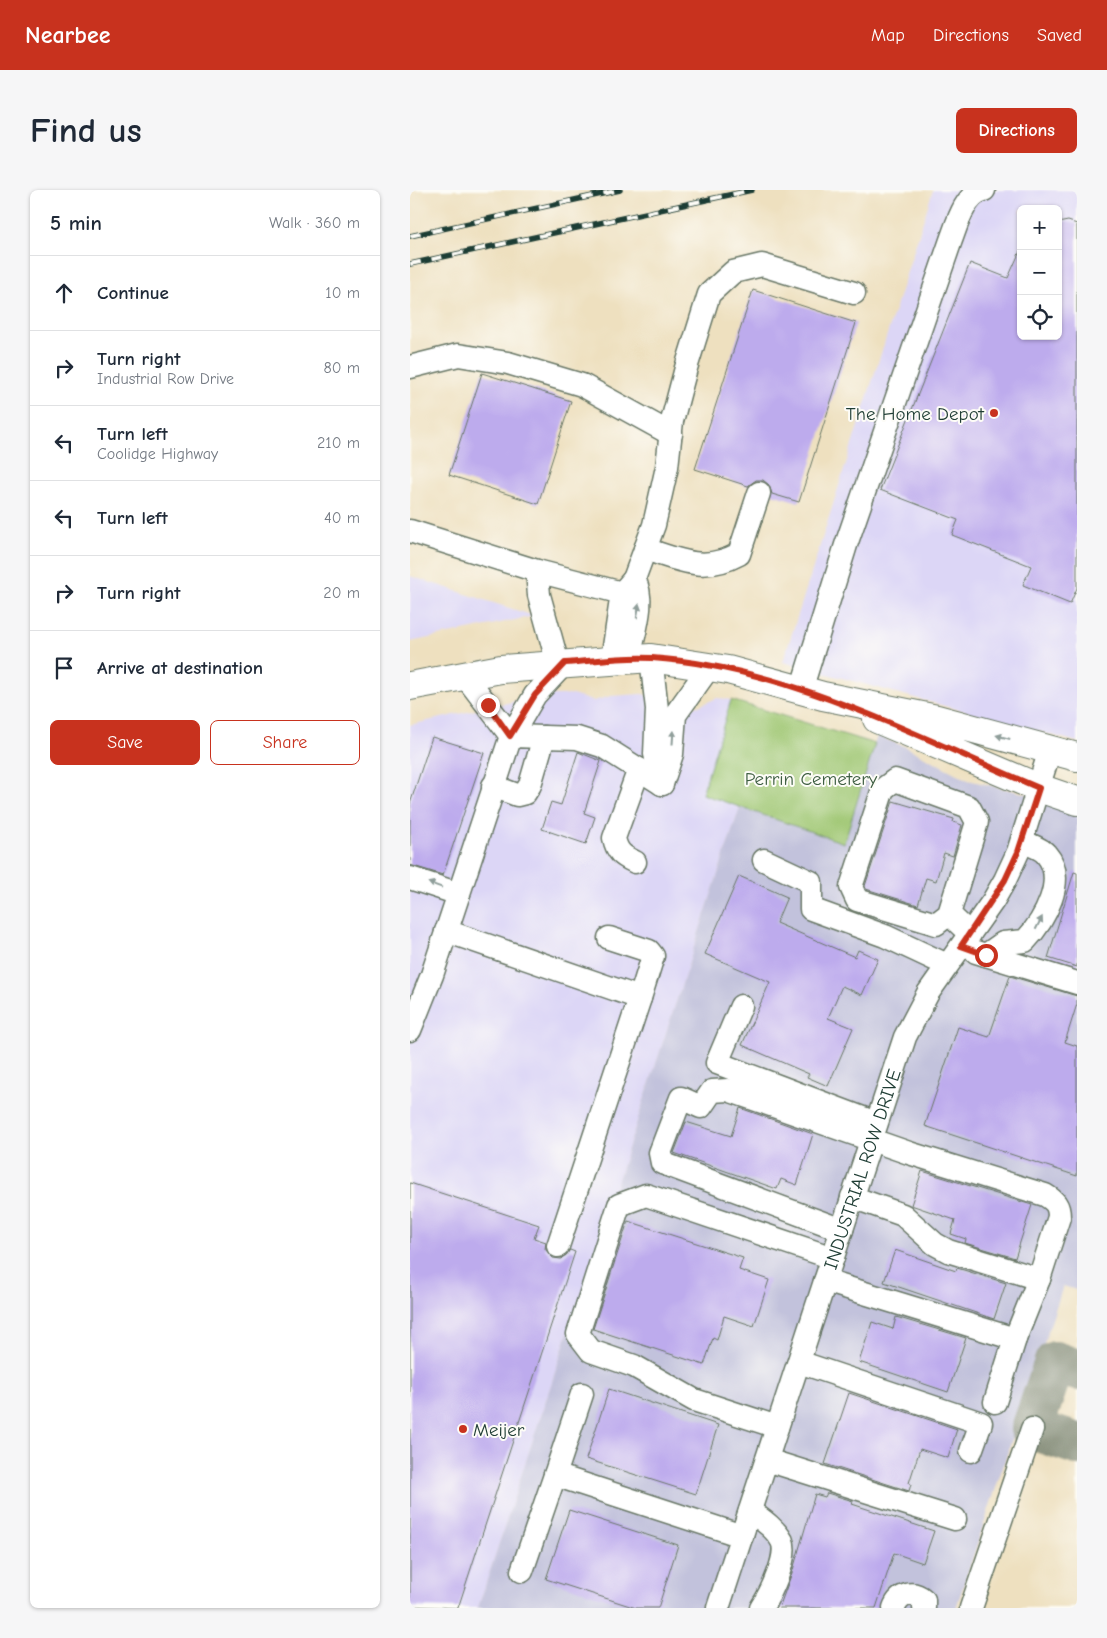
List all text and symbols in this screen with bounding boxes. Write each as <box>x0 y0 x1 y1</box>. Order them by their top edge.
text: Nearbee <box>25 21 110 49</box>
text: Map <box>871 25 905 46</box>
text: Directions <box>933 25 1009 46</box>
text: Saved <box>1037 25 1082 46</box>
button: Directions <box>956 108 1077 153</box>
text: Find us <box>30 110 142 151</box>
map controls <box>1017 205 1062 340</box>
button: + <box>1017 205 1062 250</box>
text: 5 min <box>50 211 102 235</box>
text: Walk · 360 m <box>269 214 360 232</box>
button: − <box>1017 250 1062 295</box>
icon: ahead <box>50 279 78 307</box>
text: Continue <box>97 282 169 304</box>
text: 10 m <box>325 284 360 302</box>
button: locate <box>1017 295 1062 340</box>
text: Turn right <box>97 348 181 370</box>
icon: right <box>50 354 78 382</box>
text: 80 m <box>323 359 360 377</box>
text: Industrial Row Drive <box>97 370 234 388</box>
place label: The Home Depot <box>846 403 985 425</box>
marker: The Home Depot <box>988 407 1000 419</box>
text: Turn left <box>97 423 168 445</box>
icon: left <box>50 429 78 457</box>
text: 210 m <box>317 434 360 452</box>
text: Coolidge Highway <box>97 445 218 463</box>
icon: left <box>50 504 78 532</box>
text: Turn left <box>97 507 168 529</box>
text: 40 m <box>324 509 360 527</box>
icon: right <box>50 579 78 607</box>
text: Turn right <box>97 582 181 604</box>
text: 20 m <box>323 584 360 602</box>
one-way arrow <box>634 603 642 619</box>
icon: arrive <box>50 654 78 682</box>
text: Arrive at destination <box>97 657 263 679</box>
route end <box>477 694 500 717</box>
button: Save <box>50 720 200 765</box>
button: Share <box>210 720 360 765</box>
one-way arrow <box>669 729 677 745</box>
one-way arrow <box>996 733 1011 741</box>
park label: Perrin Cemetery <box>745 768 878 790</box>
one-way arrow <box>427 881 442 889</box>
one-way arrow <box>1035 916 1043 930</box>
route start <box>975 944 998 967</box>
street label: INDUSTRIAL ROW DRIVE <box>820 1066 906 1272</box>
place label: Meijer <box>473 1419 525 1441</box>
marker: Meijer <box>457 1423 469 1435</box>

